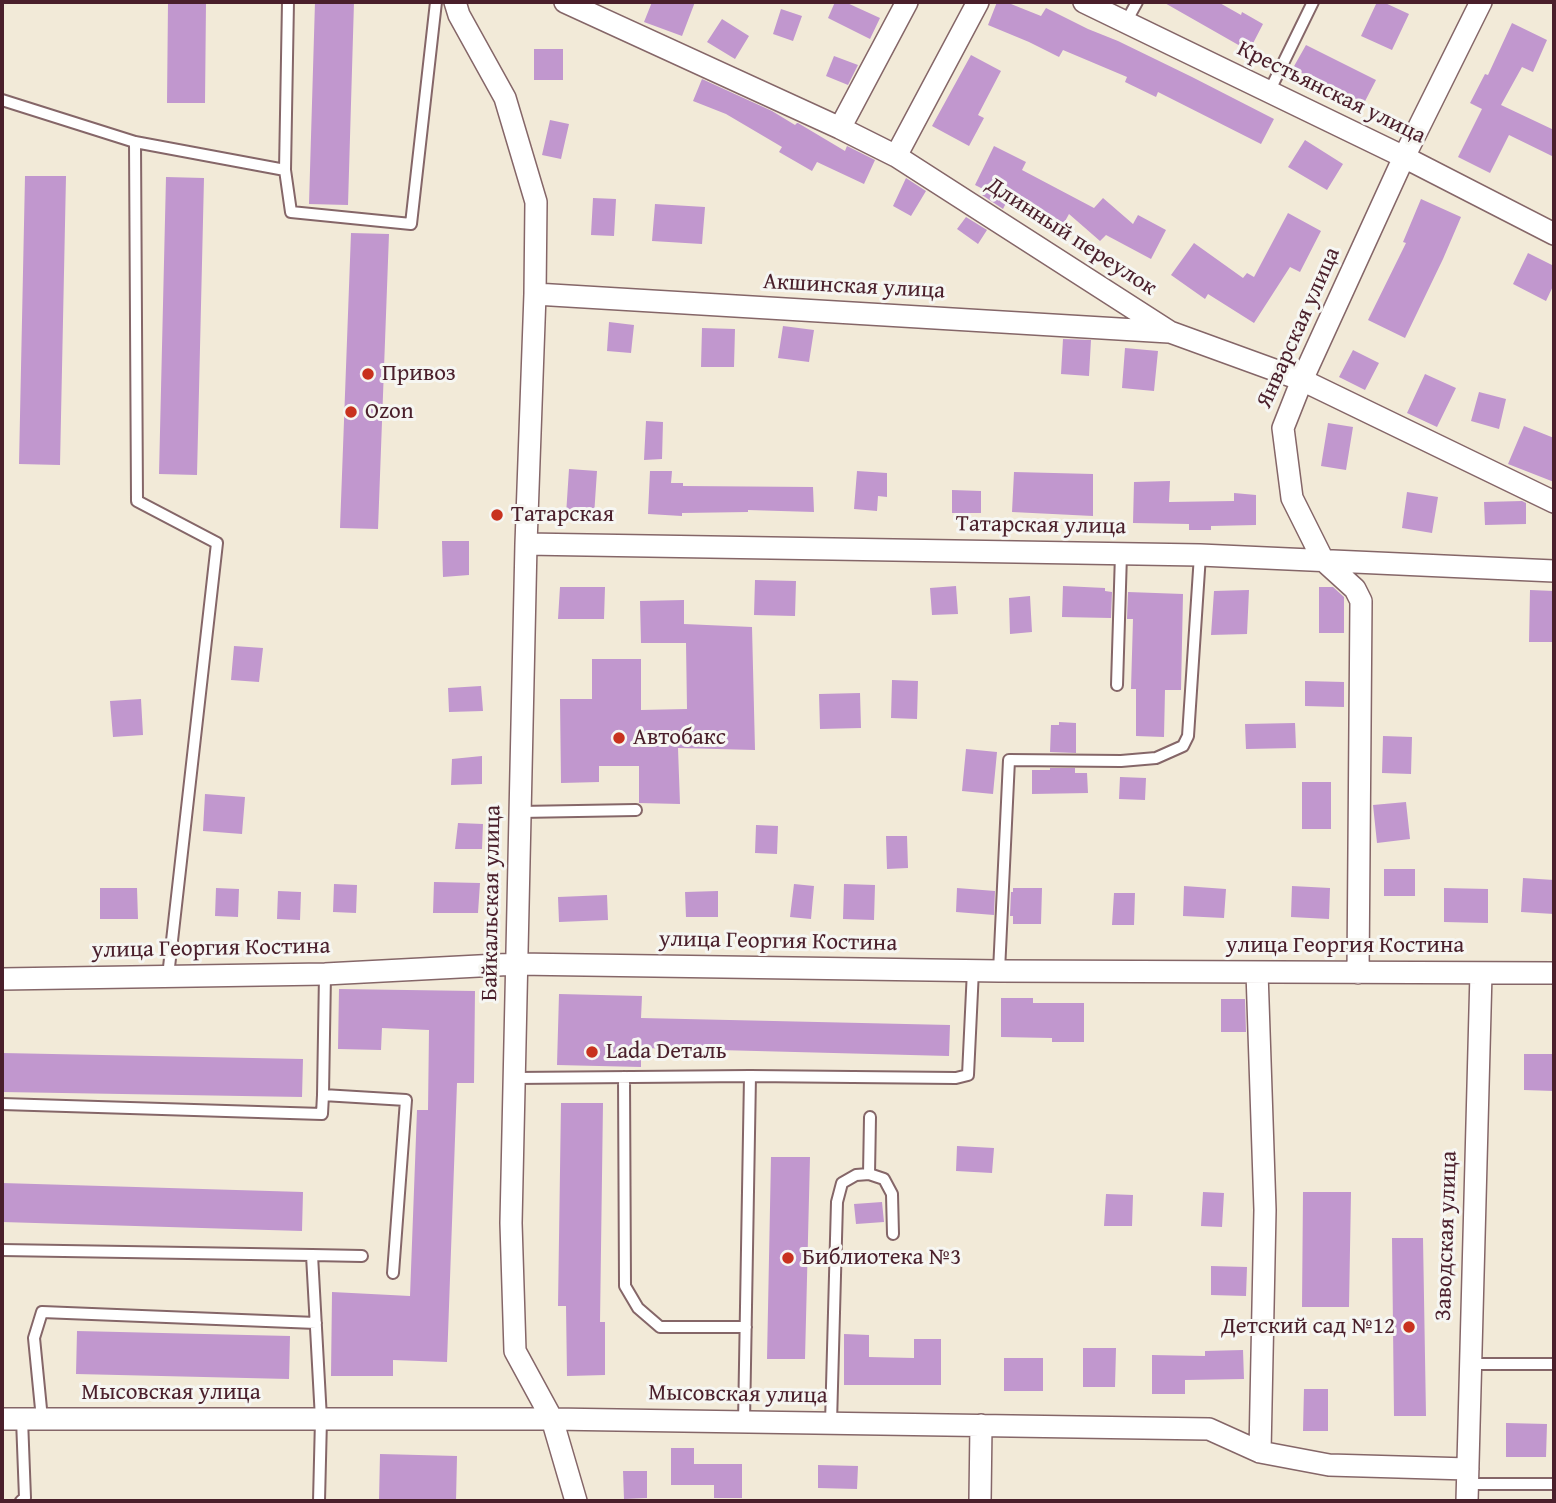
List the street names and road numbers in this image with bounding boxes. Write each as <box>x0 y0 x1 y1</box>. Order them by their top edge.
street label: Крестьянская улица <box>1232 35 1430 151</box>
street label: Длинный переулок <box>981 172 1161 302</box>
street label: Январская улица <box>1251 243 1347 413</box>
street label: Акшинская улица <box>762 268 946 306</box>
street label: Татарская улица <box>956 511 1126 541</box>
street label: Байкальская улица <box>476 805 508 1001</box>
street label: улица Георгия Костина <box>659 926 897 958</box>
street label: улица Георгия Костина <box>1226 932 1464 960</box>
street label: улица Георгия Костина <box>92 933 330 965</box>
street label: Заводская улица <box>1430 1150 1464 1322</box>
street label: Мысовская улица <box>81 1379 261 1407</box>
street label: Мысовская улица <box>648 1380 828 1410</box>

